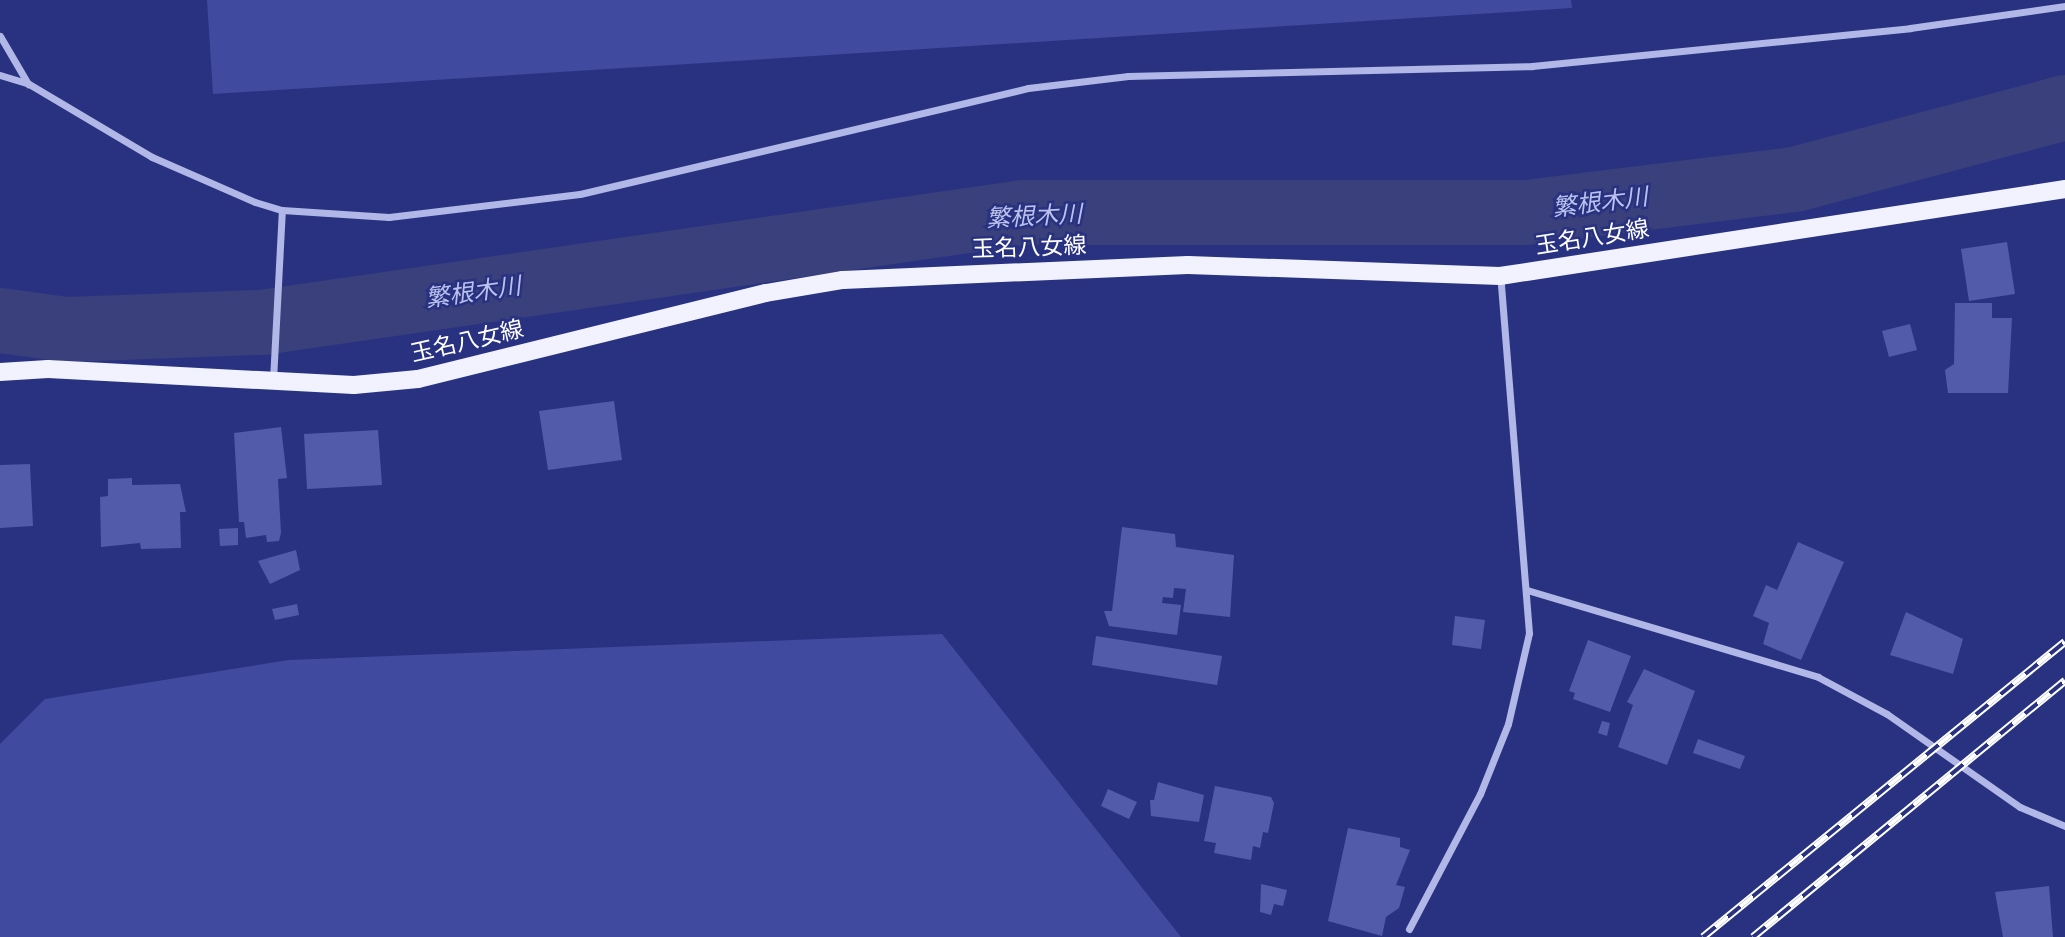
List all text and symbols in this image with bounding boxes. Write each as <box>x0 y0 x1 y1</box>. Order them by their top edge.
water label: 繁根木川 <box>1551 182 1649 222</box>
water label: 繁根木川 <box>985 199 1083 233</box>
street label: 玉名八女線 <box>1533 214 1651 260</box>
street label: 玉名八女線 <box>971 231 1087 263</box>
water label: 繁根木川 <box>423 271 523 313</box>
street label: 玉名八女線 <box>408 315 526 367</box>

